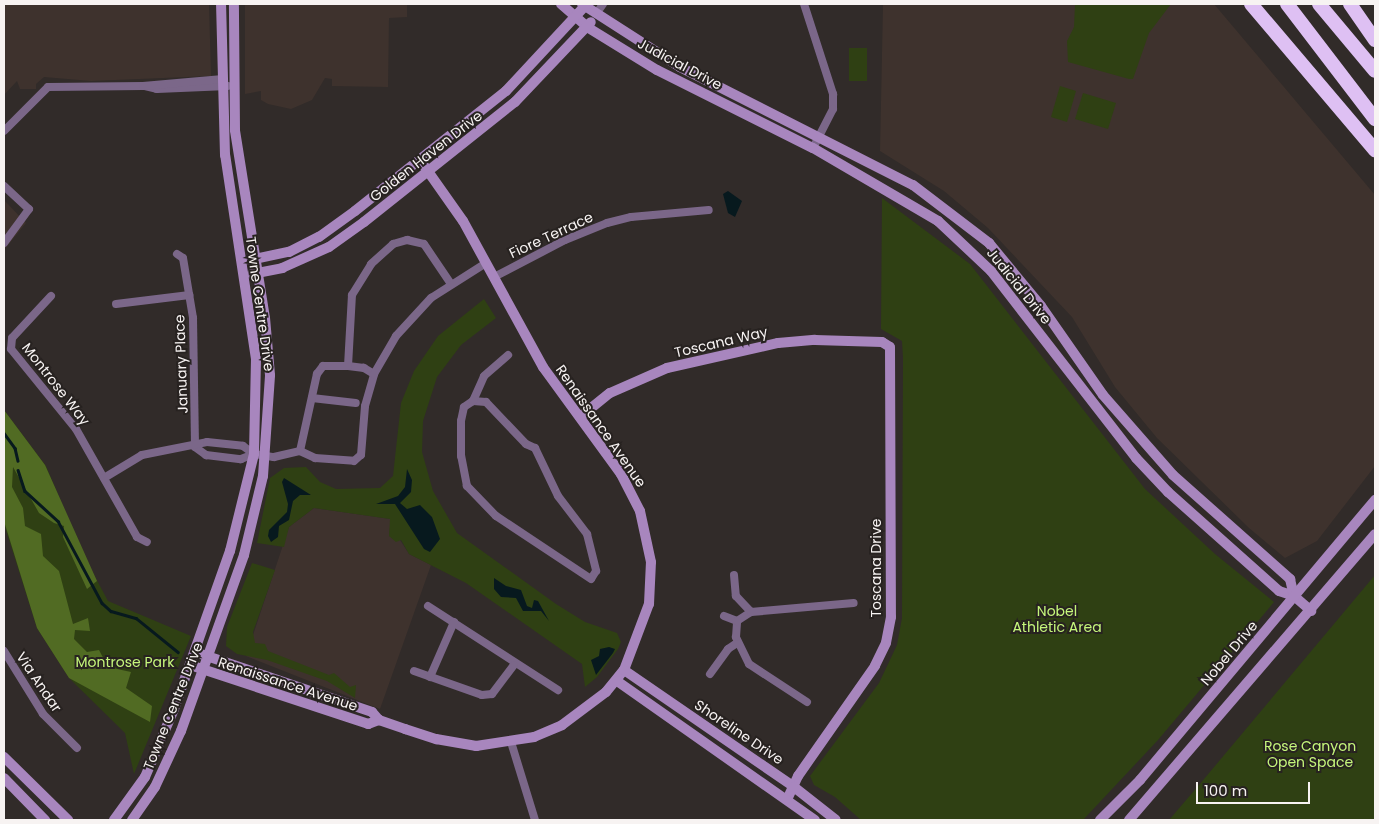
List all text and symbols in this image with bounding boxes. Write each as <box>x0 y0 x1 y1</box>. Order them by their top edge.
street label: Judicial Drive <box>635 35 725 93</box>
street label: Golden Haven Drive <box>367 107 485 205</box>
street label: Fiore Terrace <box>506 208 596 262</box>
street label: Towne Centre Drive <box>242 236 278 372</box>
street label: Judicial Drive <box>983 245 1055 327</box>
street label: January Place <box>171 314 191 414</box>
street label: Toscana Way <box>673 323 769 361</box>
street label: Montrose Way <box>19 339 93 429</box>
street label: Renaissance Avenue <box>552 362 650 490</box>
street label: Toscana Drive <box>868 518 884 618</box>
park label: Nobel Athletic Area <box>1012 603 1102 636</box>
street label: Nobel Drive <box>1197 617 1261 689</box>
street label: Towne Centre Drive <box>140 640 206 772</box>
street label: Via Andar <box>13 649 65 715</box>
park label: Montrose Park <box>76 654 174 670</box>
street label: Renaissance Avenue <box>216 654 360 714</box>
street label: Shoreline Drive <box>691 696 787 768</box>
park label: Rose Canyon Open Space <box>1264 738 1356 770</box>
scale bar <box>1199 772 1313 804</box>
text: 100 m <box>1204 780 1247 801</box>

